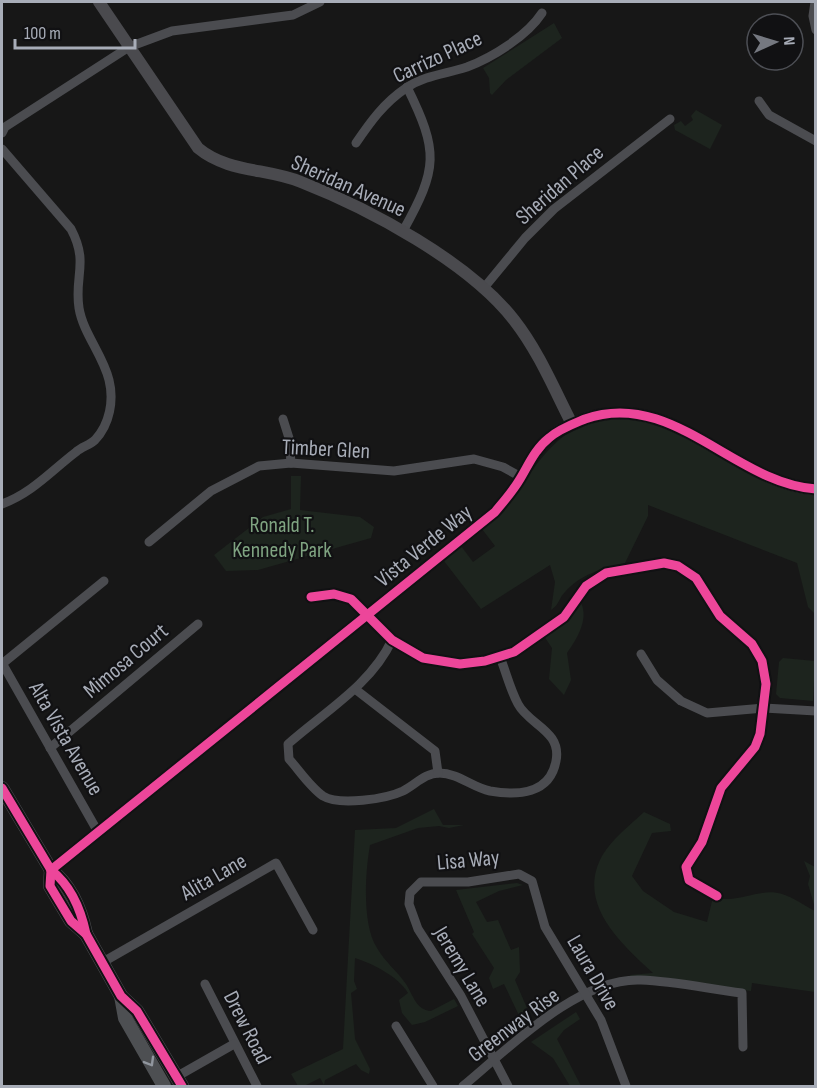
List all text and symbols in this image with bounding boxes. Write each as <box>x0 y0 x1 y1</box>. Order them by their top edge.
scale bar <box>15 12 135 50</box>
north arrow <box>745 12 805 72</box>
text: 100 m <box>24 23 61 44</box>
street label: Carrizo Place <box>389 25 486 90</box>
text: N <box>779 36 798 46</box>
street label: Sheridan Place <box>510 140 610 231</box>
street label: Sheridan Avenue <box>287 149 410 224</box>
street label: Timber Glen <box>281 434 371 465</box>
street label: Vista Verde Way <box>370 499 478 593</box>
park label: Ronald T. Kennedy Park <box>232 512 332 564</box>
street label: Mimosa Court <box>78 618 174 704</box>
street label: Alta Vista Avenue <box>22 676 109 800</box>
street label: Lisa Way <box>436 844 501 877</box>
street label: Alita Lane <box>175 848 252 907</box>
street label: Jeremy Lane <box>427 921 496 1012</box>
street label: Laura Drive <box>560 930 625 1015</box>
street label: Greenway Rise <box>463 982 565 1068</box>
street label: Drew Road <box>217 987 276 1069</box>
one-way arrow <box>143 1056 154 1066</box>

